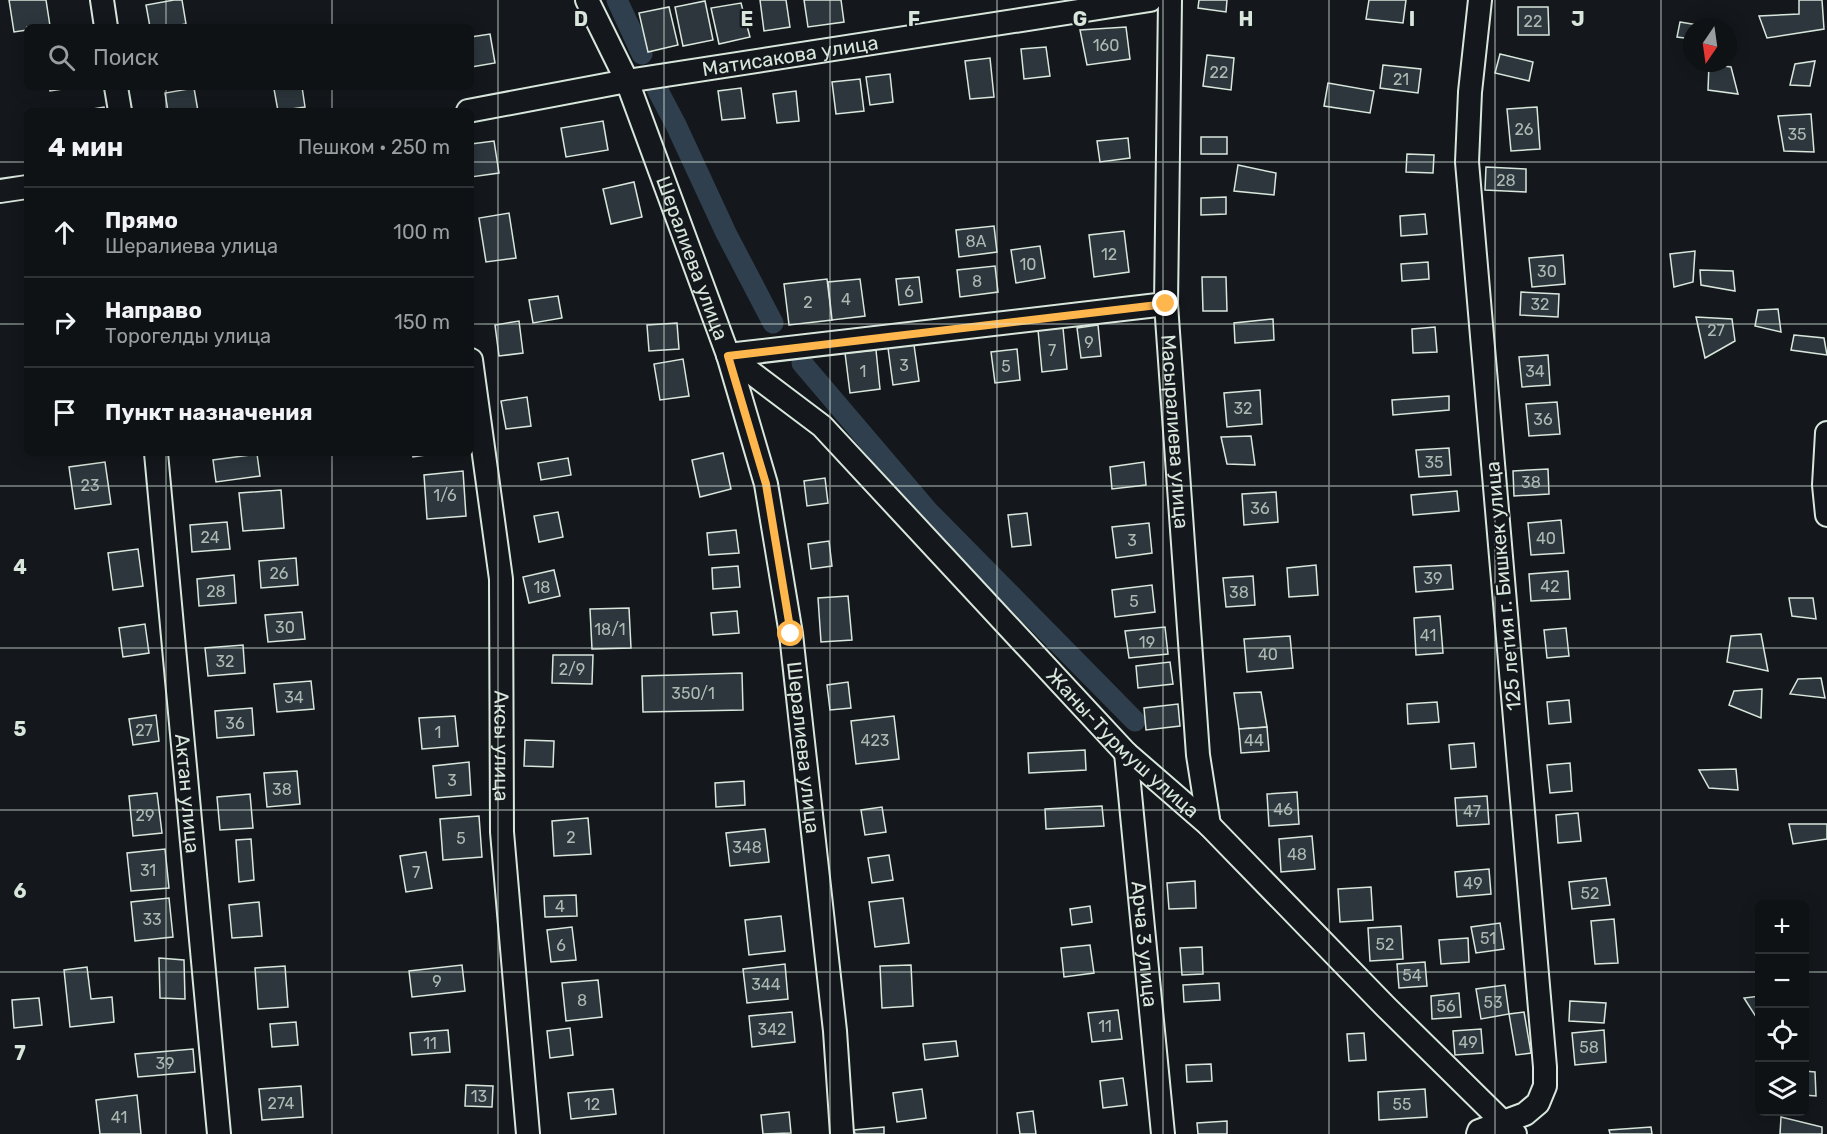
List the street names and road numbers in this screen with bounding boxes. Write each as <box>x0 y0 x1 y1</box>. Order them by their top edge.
street label: Матисакова улица <box>700 30 880 81</box>
street label: Шералиева улица <box>651 173 733 343</box>
street label: Масыралиева улица <box>1156 334 1194 530</box>
street label: 125 летия г. Бишкек улица <box>1480 460 1526 712</box>
street label: Шералиева улица <box>782 660 825 835</box>
street label: Жаны-Турмуш улица <box>1041 663 1204 823</box>
street label: Аксы улица <box>489 690 514 802</box>
street label: Актан улица <box>170 733 205 854</box>
street label: Арча 3 улица <box>1126 880 1163 1008</box>

